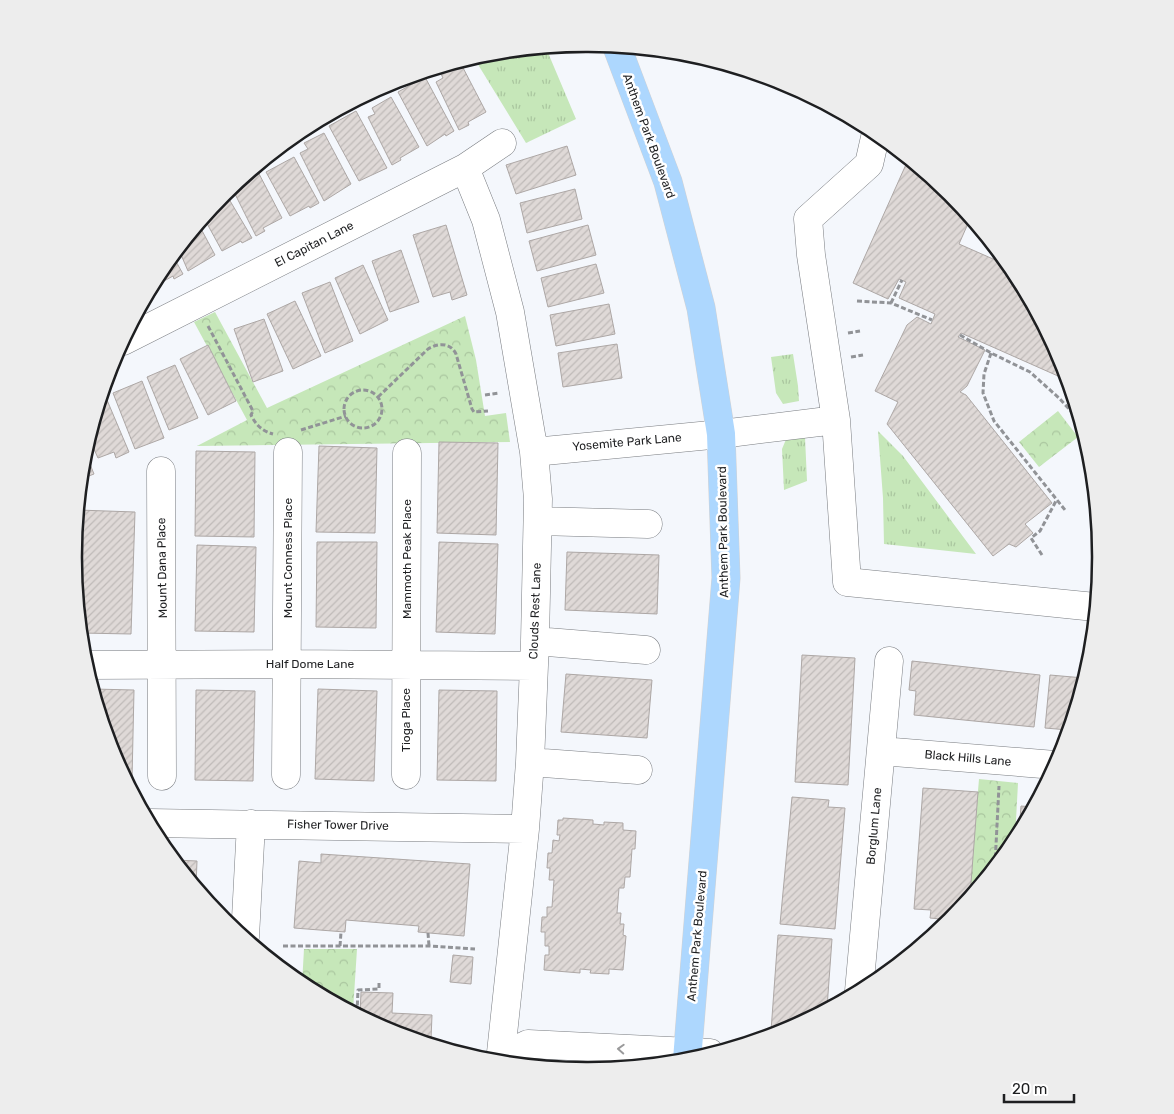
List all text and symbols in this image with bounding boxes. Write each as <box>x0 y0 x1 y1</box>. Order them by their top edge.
street label: Anthem Park Boulevard <box>620 72 678 200</box>
street label: El Capitan Lane <box>272 218 356 270</box>
street label: Yosemite Park Lane <box>572 430 682 454</box>
street label: Anthem Park Boulevard <box>715 466 731 598</box>
street label: Mount Conness Place <box>281 498 295 618</box>
street label: Mammoth Peak Place <box>400 499 414 619</box>
street label: Mount Dana Place <box>154 517 170 619</box>
street label: Clouds Rest Lane <box>526 562 544 660</box>
street label: Half Dome Lane <box>266 657 354 671</box>
street label: Tioga Place <box>399 688 413 752</box>
street label: Black Hills Lane <box>924 747 1012 769</box>
street label: Borglum Lane <box>864 786 884 865</box>
street label: Fisher Tower Drive <box>287 817 389 833</box>
street label: Anthem Park Boulevard <box>684 870 710 1002</box>
one-way arrow <box>617 1043 625 1054</box>
scale bar <box>1004 1072 1074 1104</box>
text: 20 m <box>1012 1080 1047 1098</box>

